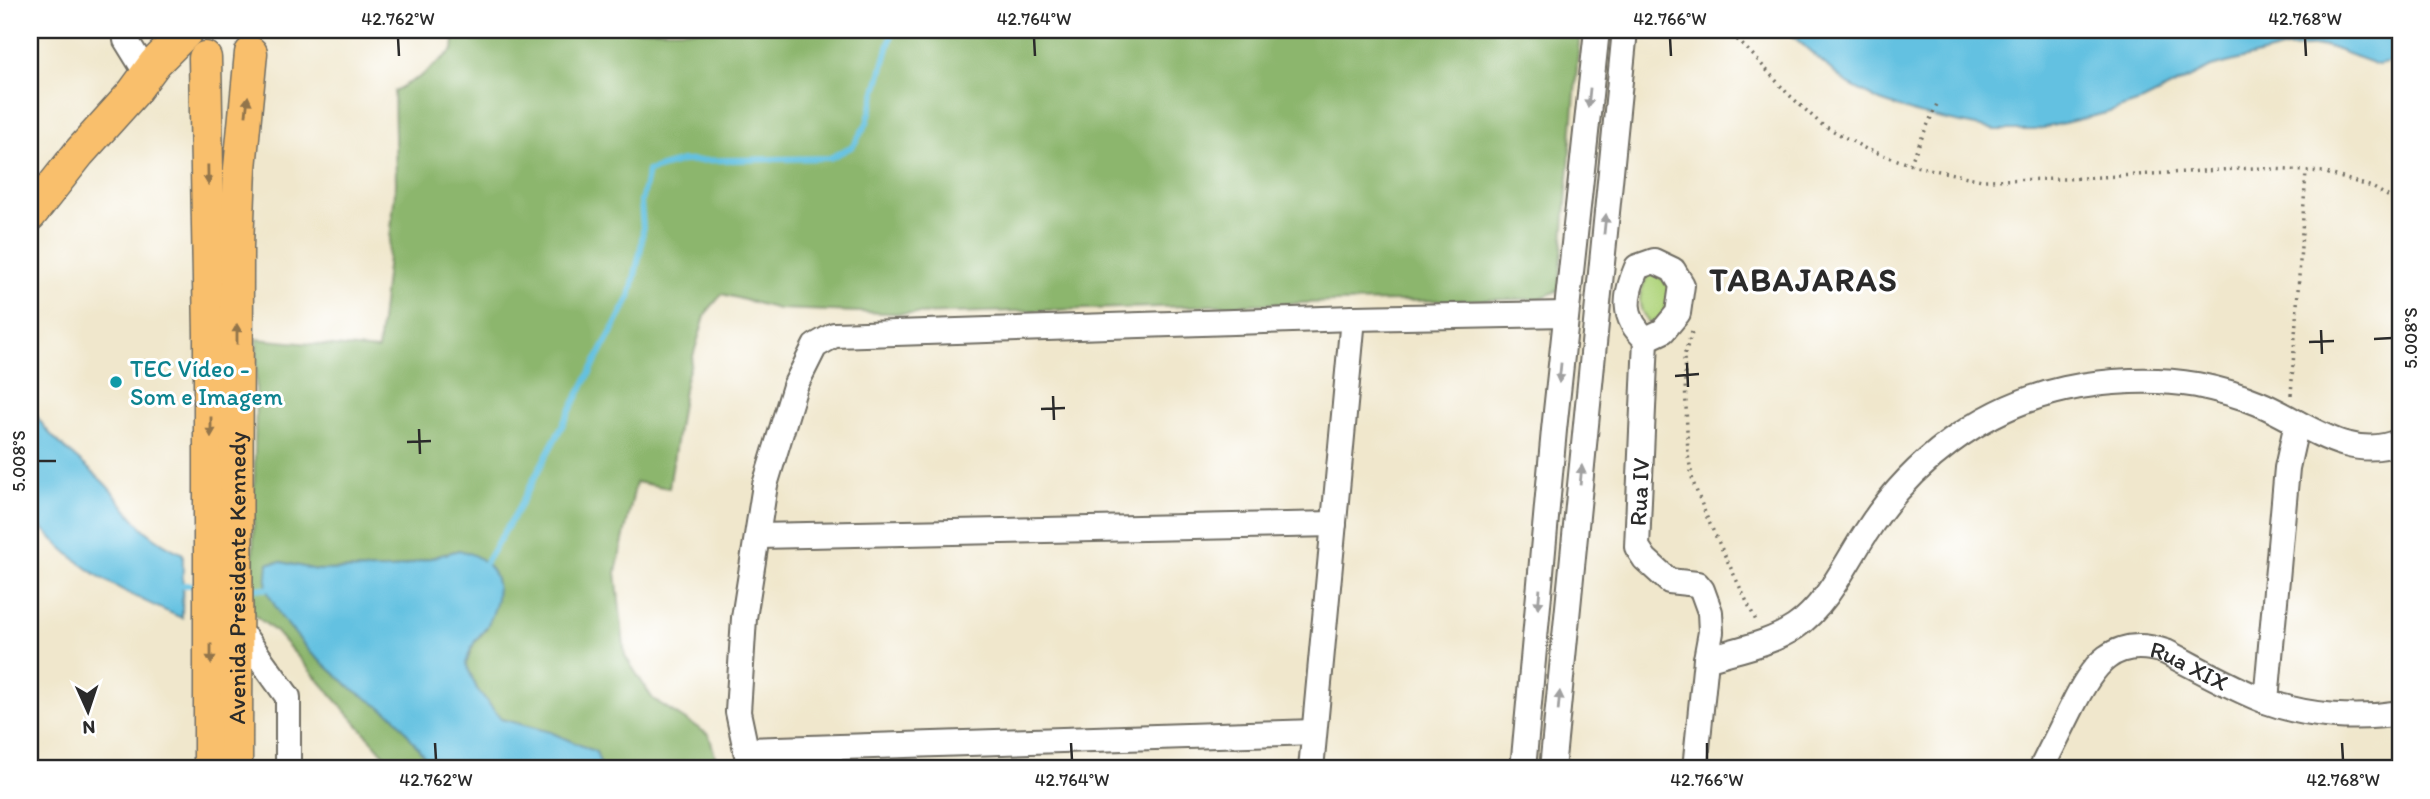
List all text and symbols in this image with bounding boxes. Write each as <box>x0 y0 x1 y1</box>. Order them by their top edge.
text: 42.762°W <box>361 8 435 30</box>
text: 42.764°W <box>997 8 1071 30</box>
text: 42.766°W <box>1633 8 1707 30</box>
text: 42.768°W <box>2268 8 2342 30</box>
one-way arrow <box>1584 87 1595 109</box>
one-way arrow <box>242 95 253 117</box>
one-way arrow <box>203 164 214 186</box>
one-way arrow <box>1600 213 1611 235</box>
district label: TABAJARAS <box>1708 261 1899 299</box>
text: 5.008°S <box>2400 307 2422 369</box>
one-way arrow <box>231 322 242 344</box>
place label: TEC Vídeo - Som e Imagem <box>130 354 283 411</box>
one-way arrow <box>1554 362 1565 384</box>
marker: TEC Vídeo - Som e Imagem <box>108 374 124 390</box>
one-way arrow <box>205 416 217 438</box>
text: 5.008°S <box>8 430 30 492</box>
street label: Avenida Presidente Kennedy <box>222 431 251 724</box>
street label: Rua IV <box>1623 457 1655 527</box>
one-way arrow <box>1575 464 1586 486</box>
one-way arrow <box>1533 588 1544 610</box>
street label: Rua XIX <box>2147 634 2233 697</box>
one-way arrow <box>205 644 217 666</box>
north arrow <box>52 676 122 746</box>
one-way arrow <box>1554 690 1565 712</box>
text: N <box>82 716 96 739</box>
text: 42.762°W <box>399 769 473 791</box>
text: 42.764°W <box>1035 769 1109 791</box>
text: 42.766°W <box>1670 769 1744 791</box>
text: 42.768°W <box>2306 769 2380 791</box>

